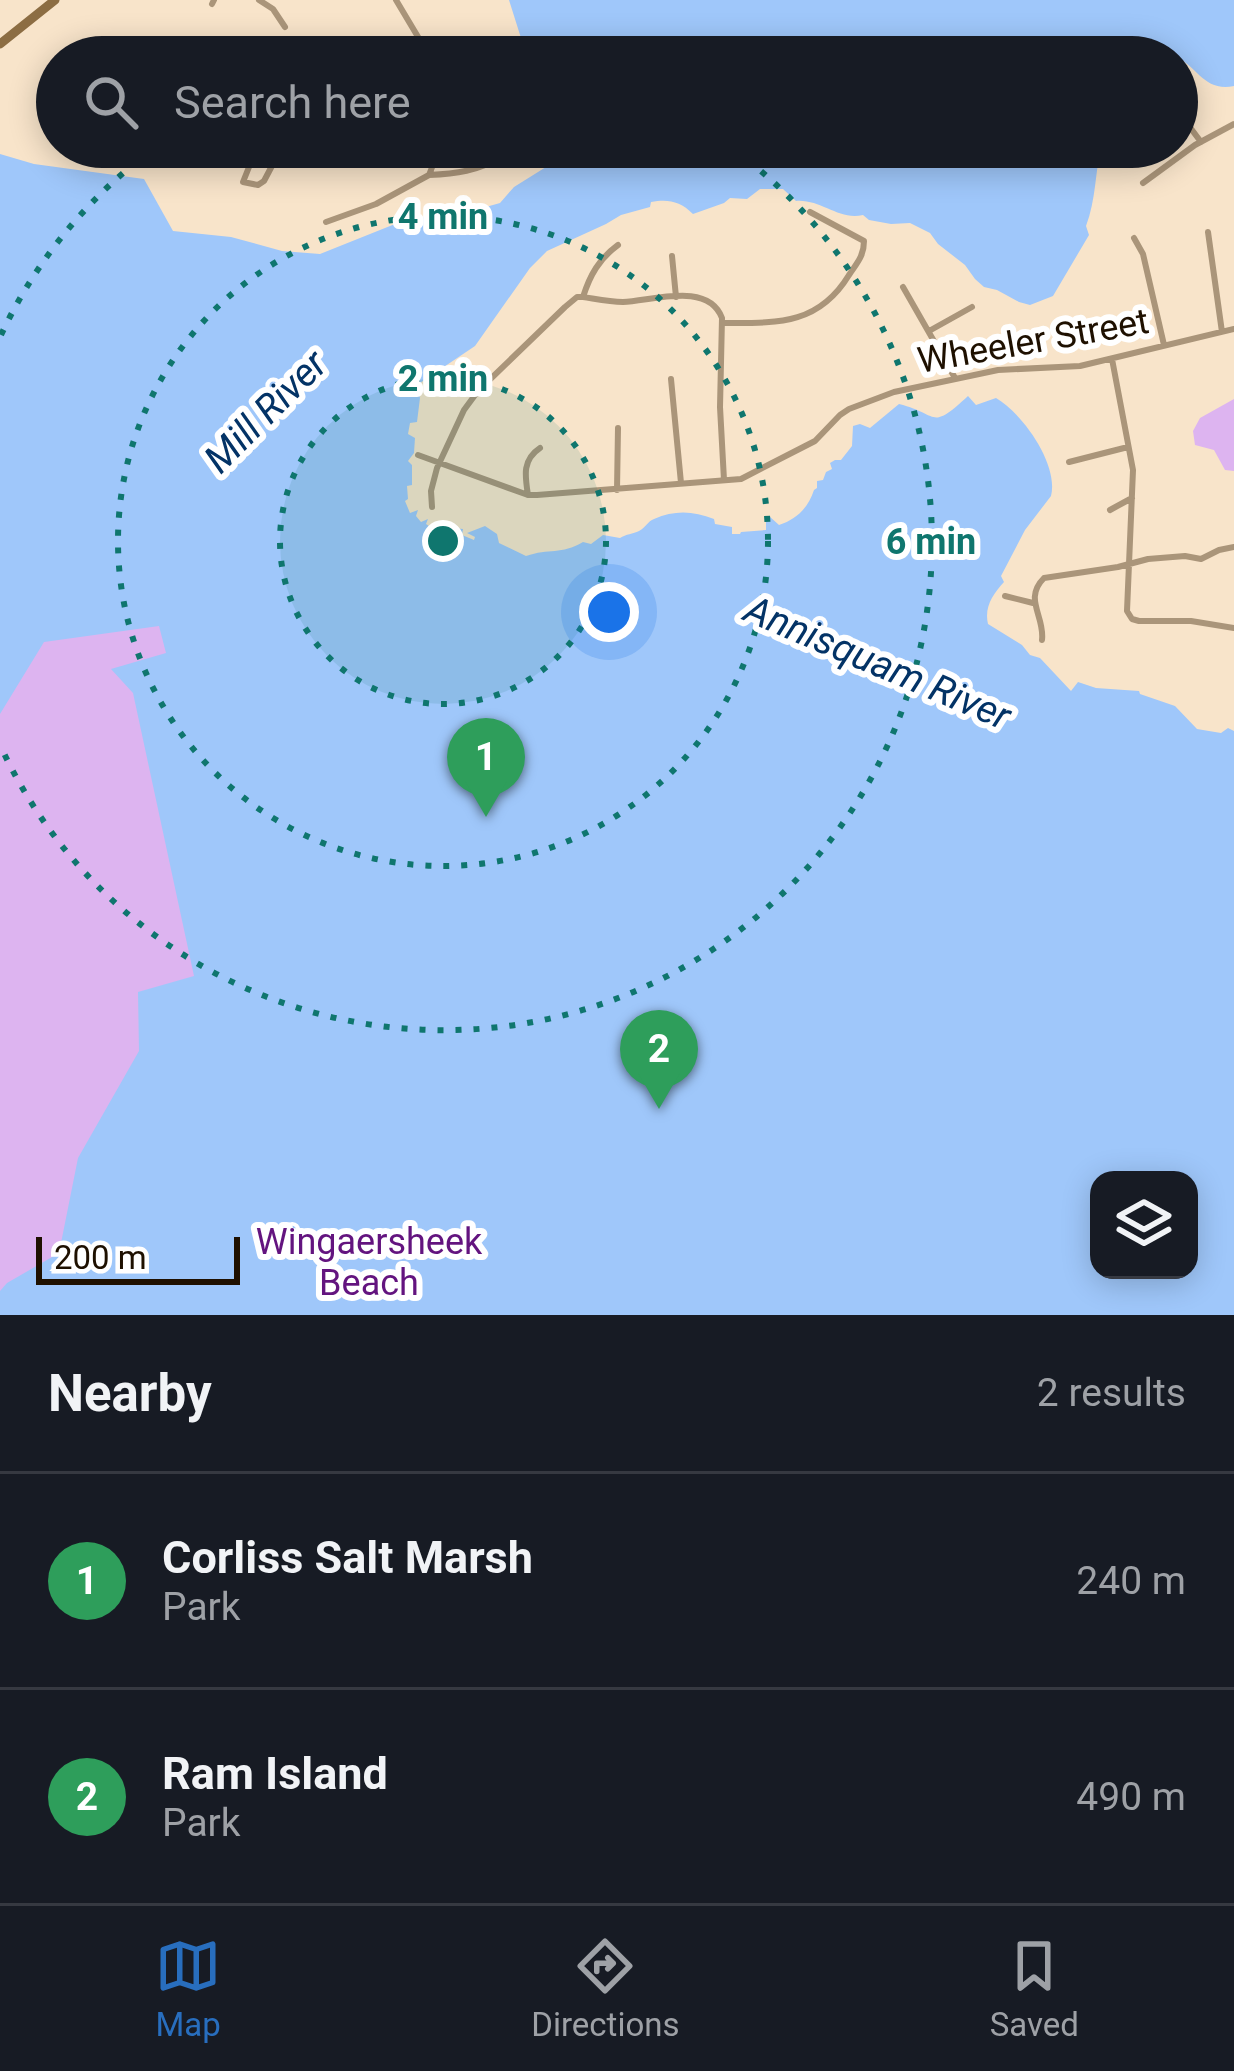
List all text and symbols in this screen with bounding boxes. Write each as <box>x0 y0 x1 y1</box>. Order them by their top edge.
search box <box>36 36 1198 168</box>
icon: search <box>78 69 144 135</box>
text: Search here <box>174 76 411 129</box>
text: 4 min <box>398 196 488 238</box>
street label: Wheeler Street <box>914 300 1152 382</box>
water label: Mill River <box>195 340 337 482</box>
text: 2 min <box>398 358 488 400</box>
centre of rings <box>422 520 464 562</box>
text: 6 min <box>886 521 976 563</box>
your location <box>579 582 639 642</box>
water label: Annisquam River <box>736 585 1019 740</box>
pin: 1 <box>447 718 525 817</box>
pin: 2 <box>620 1010 698 1109</box>
map controls <box>1090 1171 1198 1279</box>
button: layers <box>1090 1171 1198 1279</box>
park label: Wingaersheek Beach <box>256 1221 483 1304</box>
scale bar <box>36 1231 240 1284</box>
text: 200 m <box>54 1238 147 1277</box>
text: Nearby <box>48 1364 212 1423</box>
text: 2 results <box>1037 1370 1186 1416</box>
text: Corliss Salt Marsh <box>162 1531 533 1584</box>
text: 1 <box>76 1558 98 1604</box>
text: 240 m <box>1076 1558 1186 1604</box>
text: Park <box>162 1584 241 1630</box>
text: Ram Island <box>162 1747 388 1800</box>
text: 2 <box>76 1774 98 1820</box>
text: 490 m <box>1076 1774 1186 1820</box>
text: Park <box>162 1800 241 1846</box>
tab: Map <box>155 1933 221 2044</box>
tab: Directions <box>531 1933 680 2044</box>
tab: Saved <box>990 1933 1079 2044</box>

